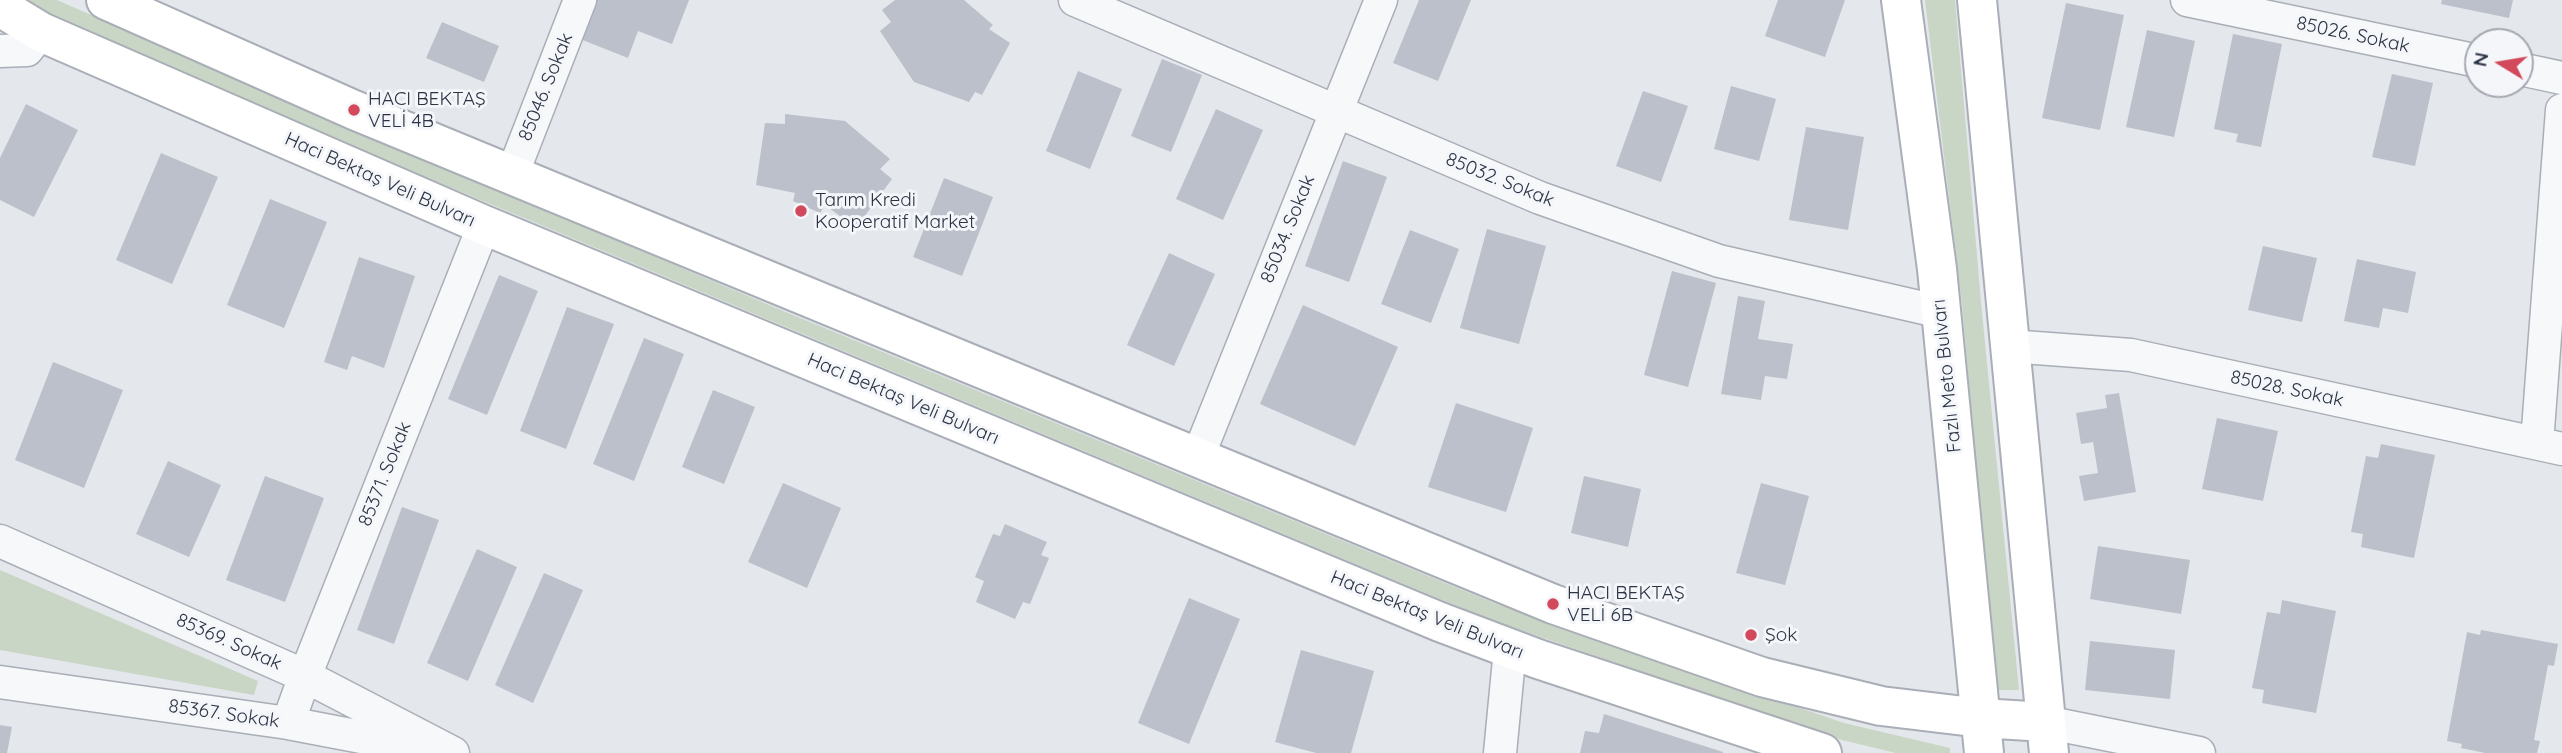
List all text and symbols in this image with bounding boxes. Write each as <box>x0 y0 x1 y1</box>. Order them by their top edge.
street label: 85026. Sokak <box>2294 12 2412 58</box>
north arrow <box>2464 28 2534 98</box>
street label: 85046. Sokak <box>514 30 578 144</box>
text: N <box>2467 50 2493 69</box>
place label: HACI BEKTAŞ VELİ 4B <box>368 88 486 132</box>
marker: HACI BEKTAŞ VELİ 4B <box>346 102 362 118</box>
street label: Haci Bektaş Veli Bulvarı <box>281 128 479 232</box>
street label: 85032. Sokak <box>1442 148 1558 212</box>
street label: 85034. Sokak <box>1256 172 1320 286</box>
place label: Tarım Kredi Kooperatif Market <box>815 189 975 233</box>
marker: Tarım Kredi Kooperatif Market <box>793 203 809 219</box>
street label: Fazlı Meto Bulvarı <box>1928 298 1966 454</box>
street label: Haci Bektaş Veli Bulvarı <box>804 348 1002 450</box>
street label: 85028. Sokak <box>2228 366 2346 412</box>
street label: 85371. Sokak <box>354 418 416 530</box>
street label: Haci Bektaş Veli Bulvarı <box>1327 566 1527 664</box>
place label: HACI BEKTAŞ VELİ 6B <box>1567 582 1685 626</box>
marker: HACI BEKTAŞ VELİ 6B <box>1545 596 1561 612</box>
street label: 85369. Sokak <box>173 609 285 675</box>
place label: Şok <box>1765 624 1797 646</box>
marker: Şok <box>1743 627 1759 643</box>
street label: 85367. Sokak <box>167 695 281 733</box>

